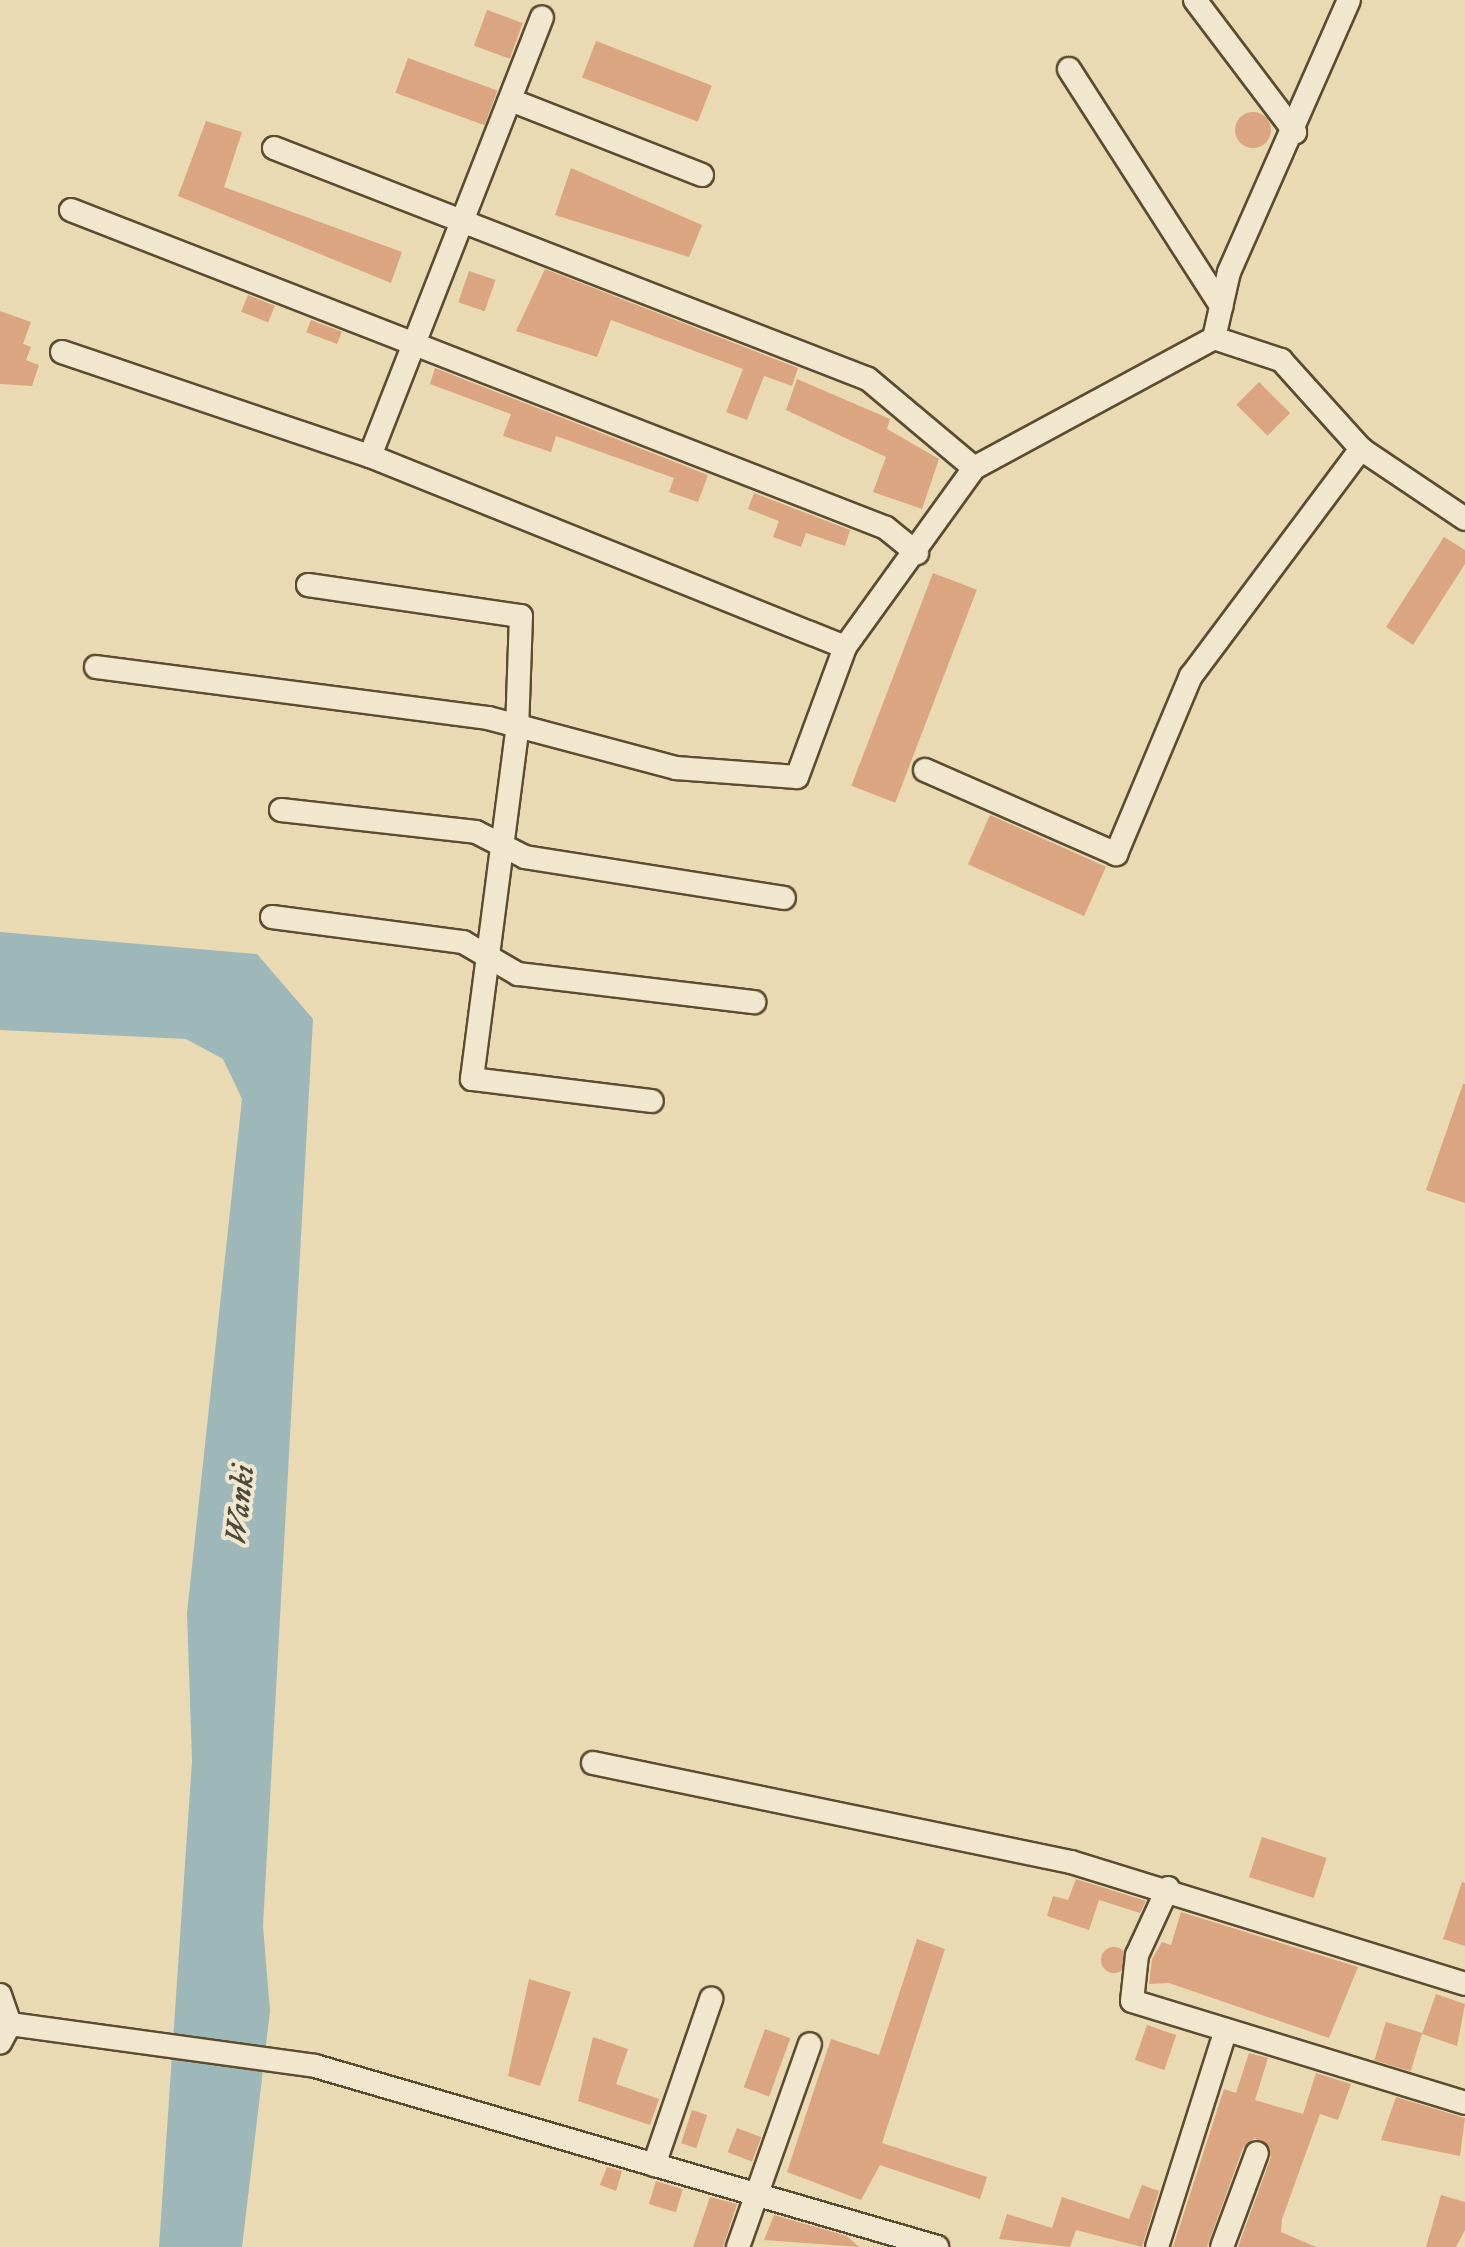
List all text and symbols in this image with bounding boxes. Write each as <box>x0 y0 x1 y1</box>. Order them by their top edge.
water label: Wanki <box>218 1463 264 1547</box>

